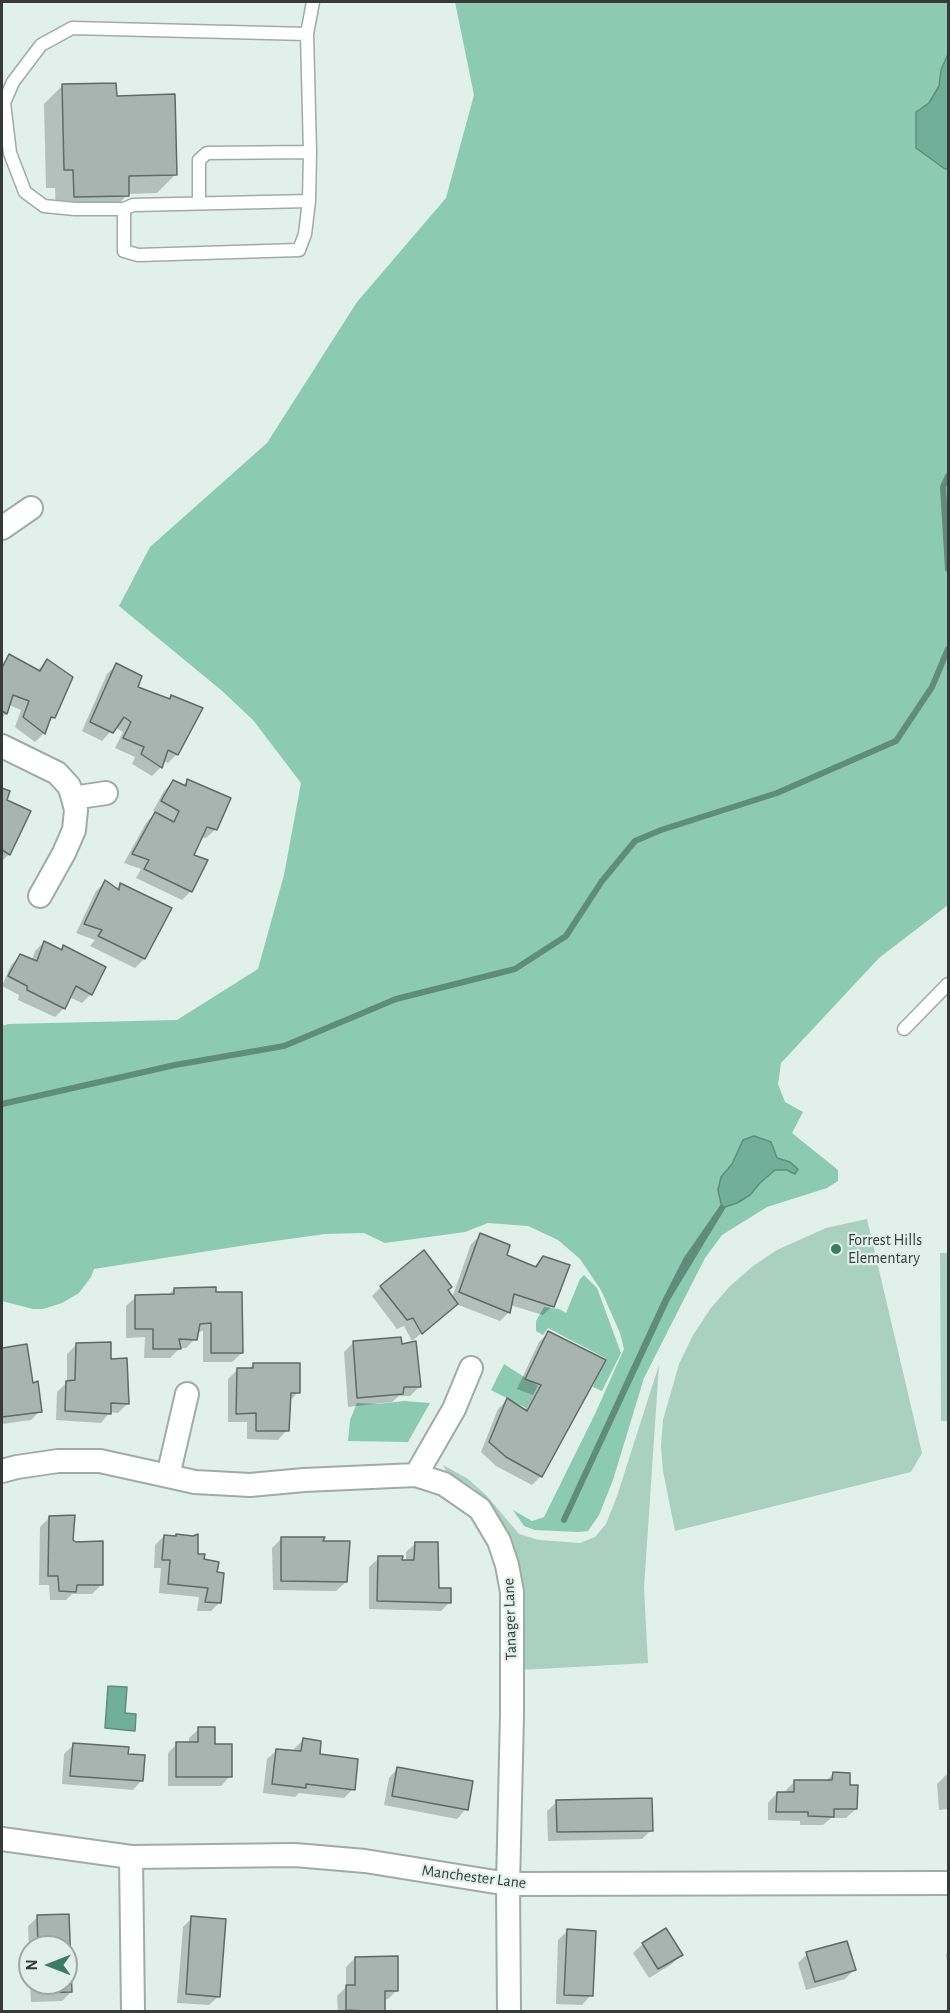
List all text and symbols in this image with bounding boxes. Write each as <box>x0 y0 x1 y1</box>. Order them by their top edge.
place label: Forrest Hills Elementary <box>848 1230 922 1268</box>
marker: Forrest Hills Elementary <box>829 1242 843 1256</box>
street label: Tanager Lane <box>499 1578 521 1660</box>
street label: Manchester Lane <box>421 1861 527 1893</box>
north arrow <box>18 1935 78 1995</box>
text: N <box>24 1959 40 1971</box>

